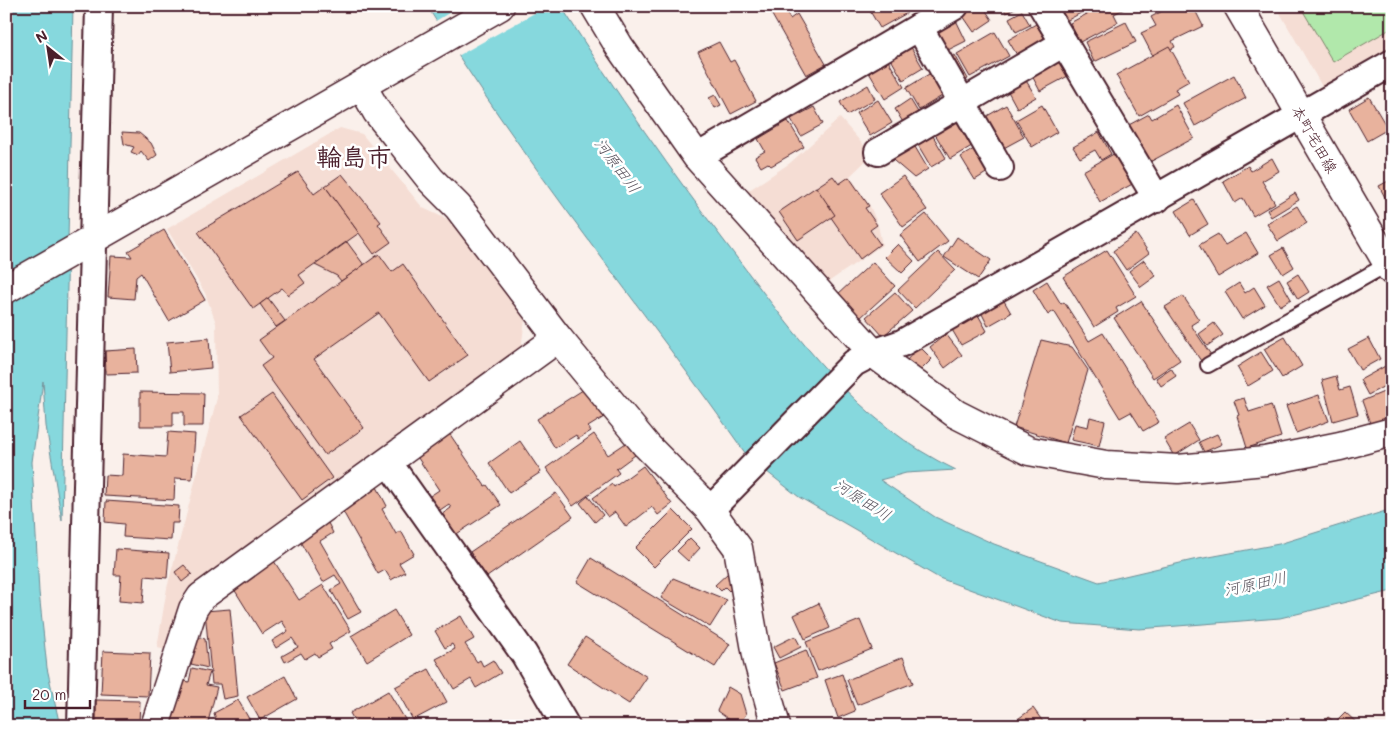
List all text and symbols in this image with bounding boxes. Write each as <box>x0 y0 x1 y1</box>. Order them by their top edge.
north arrow <box>22 22 72 72</box>
text: N <box>32 25 51 47</box>
street label: 本町宅田線 <box>1288 102 1342 176</box>
water label: 河原田川 <box>590 133 646 197</box>
district label: 輪島市 <box>316 140 392 172</box>
water label: 河原田川 <box>830 473 896 525</box>
water label: 河原田川 <box>1222 566 1288 600</box>
scale bar <box>25 677 90 709</box>
text: 20 m <box>32 684 66 704</box>

